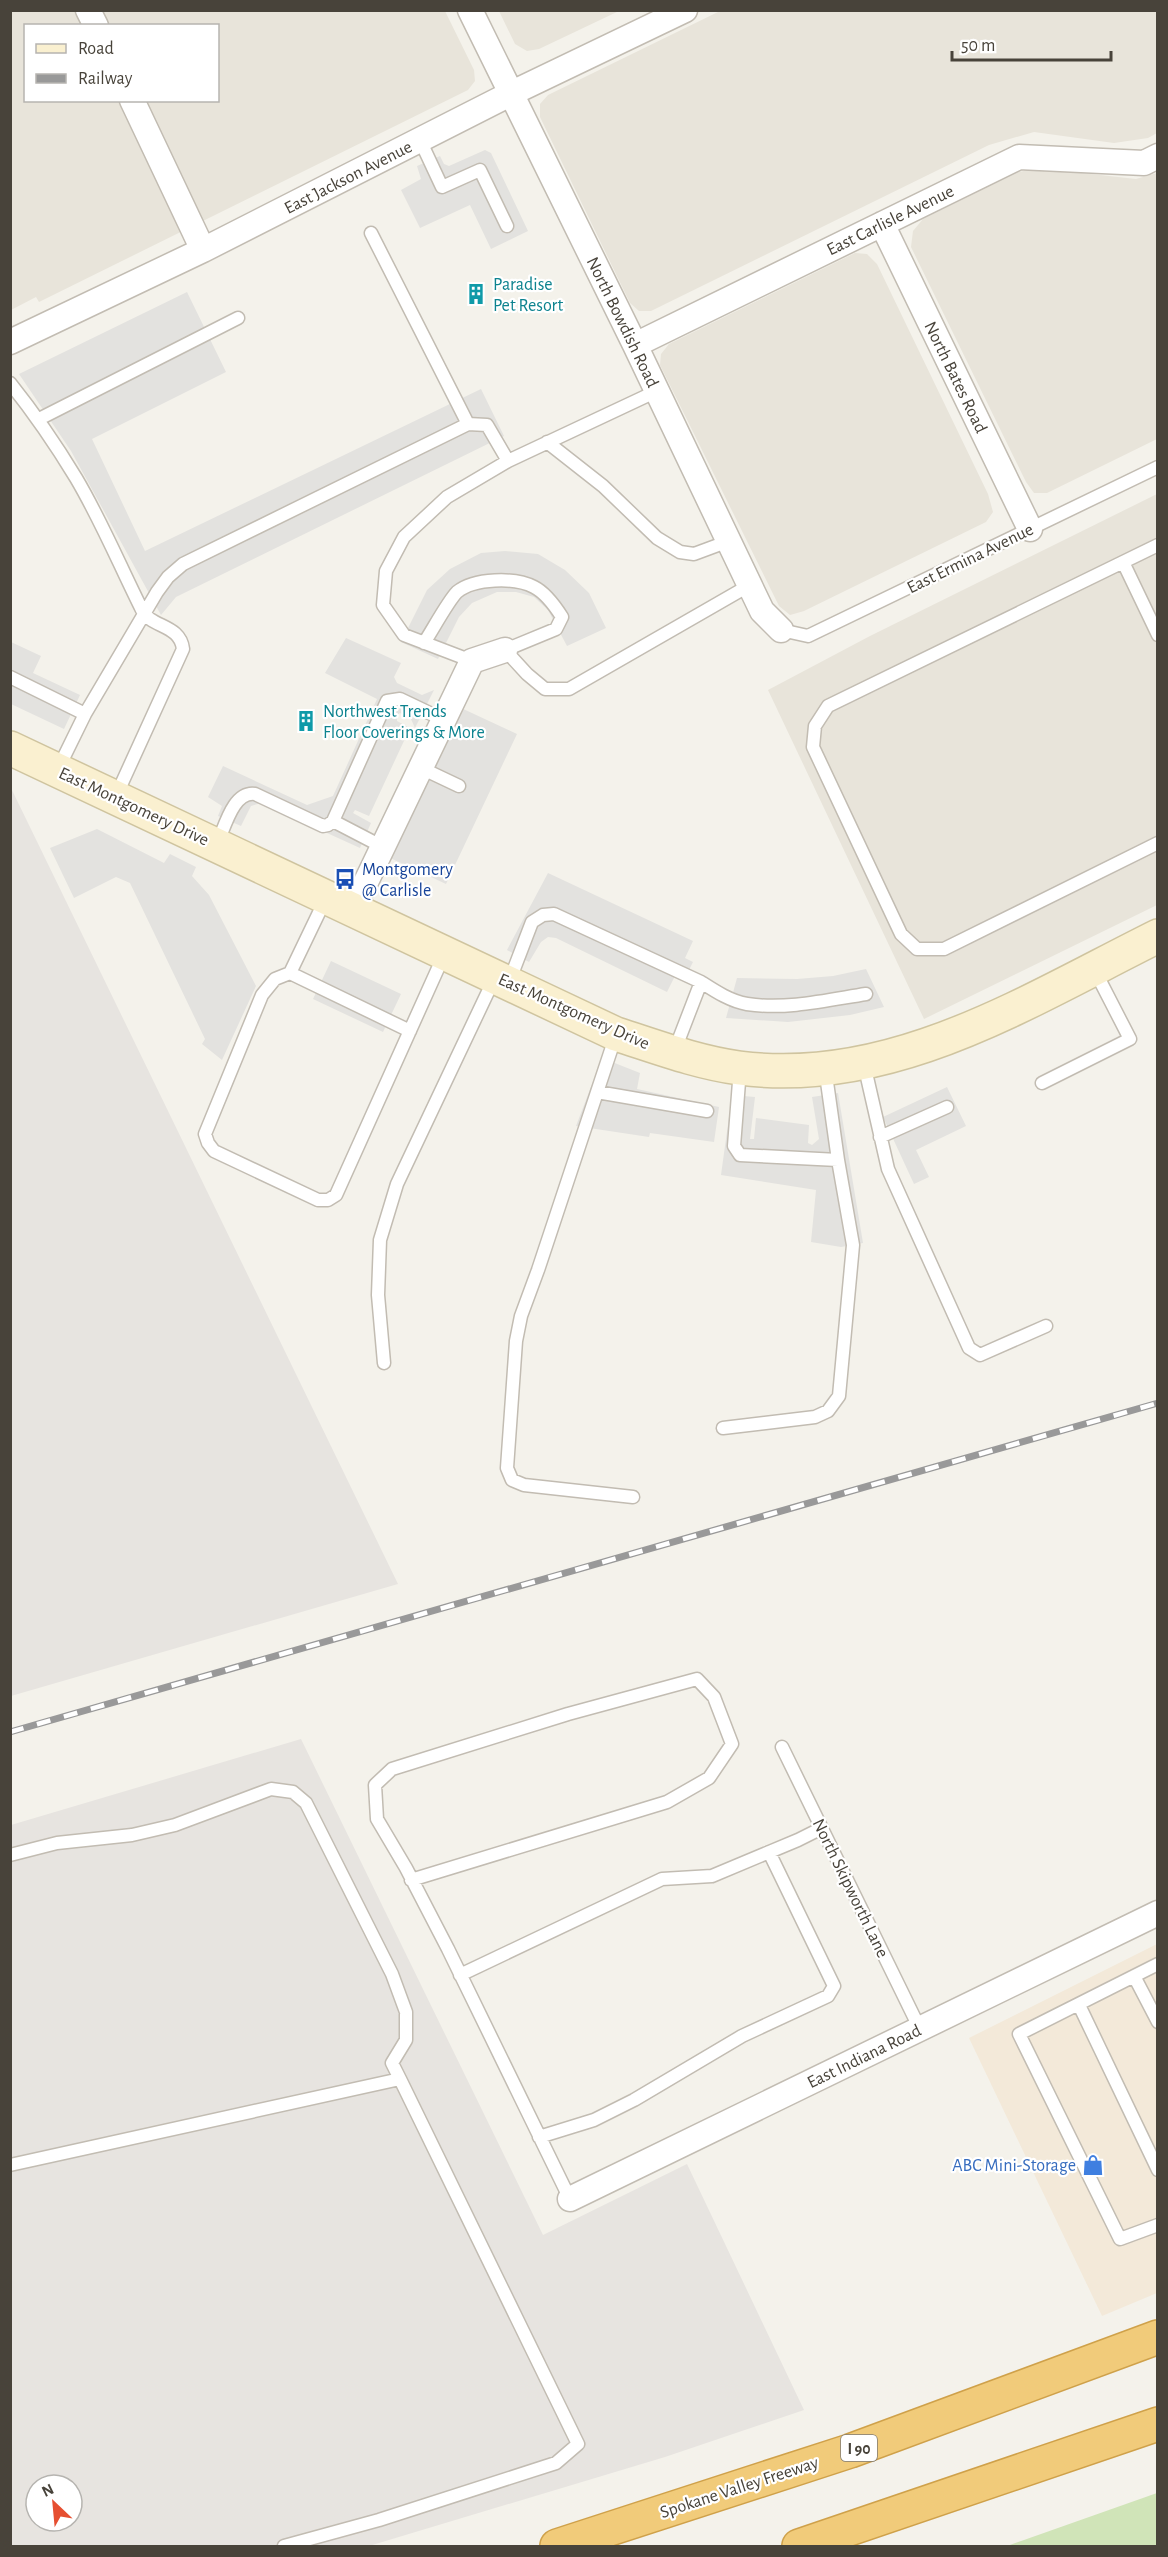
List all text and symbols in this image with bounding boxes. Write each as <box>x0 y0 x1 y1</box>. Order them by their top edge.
legend <box>24 24 219 102</box>
scale bar <box>952 24 1111 62</box>
text: 50 m <box>961 37 995 55</box>
text: Road <box>78 40 114 58</box>
text: Railway <box>78 70 133 88</box>
street label: East Jackson Avenue <box>282 138 415 218</box>
street label: East Carlisle Avenue <box>824 182 957 259</box>
street label: North Bowdish Road <box>583 254 662 391</box>
place label: Paradise Pet Resort <box>493 276 563 315</box>
building icon: Paradise Pet Resort <box>464 282 488 306</box>
street label: North Bates Road <box>920 319 990 436</box>
street label: East Ermina Avenue <box>904 521 1036 597</box>
place label: Northwest Trends Floor Coverings & More <box>323 703 485 742</box>
building icon: Northwest Trends Floor Coverings & More <box>294 709 318 733</box>
street label: East Montgomery Drive <box>56 764 211 850</box>
place label: Montgomery @ Carlisle <box>362 861 453 900</box>
bus stop icon: Montgomery @ Carlisle <box>333 867 357 891</box>
street label: East Montgomery Drive <box>495 970 652 1053</box>
street label: North Skipworth Lane <box>809 1816 891 1961</box>
street label: East Indiana Road <box>805 2022 924 2092</box>
shop icon: ABC Mini-Storage <box>1081 2153 1105 2177</box>
place label: ABC Mini-Storage <box>952 2157 1076 2175</box>
road number: I 90 <box>841 2435 877 2461</box>
street label: Spokane Valley Freeway <box>658 2454 821 2522</box>
north arrow <box>24 2473 84 2533</box>
text: N <box>39 2481 56 2500</box>

